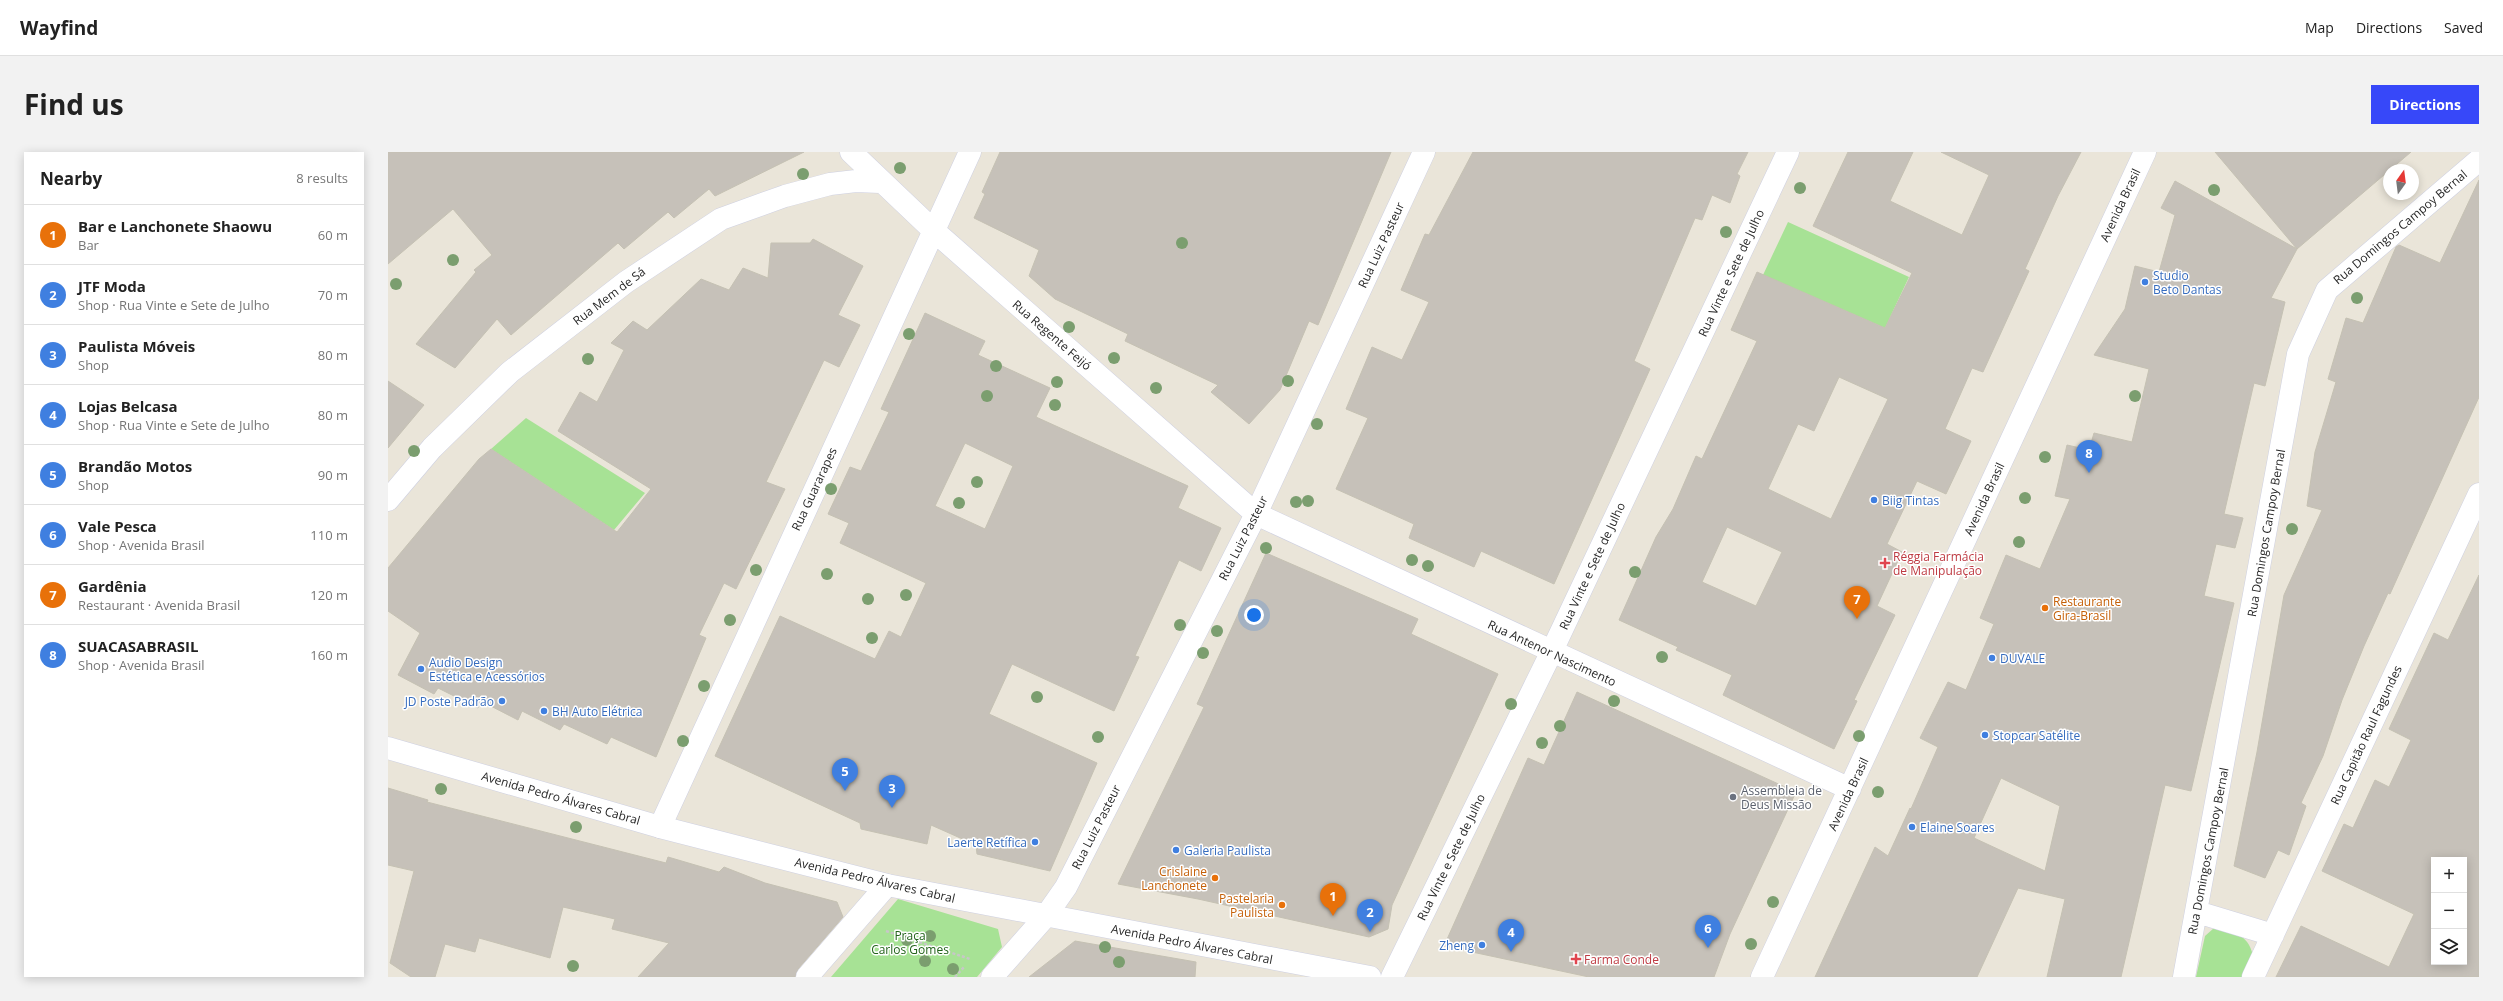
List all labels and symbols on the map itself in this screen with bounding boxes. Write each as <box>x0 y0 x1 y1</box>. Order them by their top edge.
north arrow <box>2383 164 2419 200</box>
street label: Avenida Brasil <box>2096 166 2144 244</box>
street label: Rua Domingos Campoy Bernal <box>2329 166 2471 288</box>
street label: Rua Luiz Pasteur <box>1354 199 1408 291</box>
street label: Rua Vinte e Sete de Julho <box>1694 206 1768 340</box>
street label: Rua Mem de Sá <box>569 263 649 329</box>
place label: Studio Beto Dantas <box>2153 267 2222 298</box>
marker: Studio Beto Dantas <box>2140 277 2150 287</box>
street label: Rua Regente Feijó <box>1009 296 1095 374</box>
pin: 8 <box>2076 440 2102 473</box>
street label: Rua Guararapes <box>787 444 841 533</box>
street label: Rua Domingos Campoy Bernal <box>2243 448 2289 618</box>
street label: Avenida Brasil <box>1960 460 2008 538</box>
place label: Biig Tintas <box>1882 492 1939 509</box>
street label: Rua Luiz Pasteur <box>1214 493 1272 583</box>
marker: Biig Tintas <box>1869 495 1879 505</box>
street label: Rua Vinte e Sete de Julho <box>1555 499 1629 633</box>
place label: Réggia Farmácia de Manipulação <box>1893 548 1984 579</box>
marker: Réggia Farmácia de Manipulação <box>1880 558 1890 568</box>
pin: 7 <box>1844 586 1870 619</box>
place label: Restaurante Gira-Brasil <box>2053 593 2121 624</box>
marker: Restaurante Gira-Brasil <box>2040 603 2050 613</box>
your location <box>1244 605 1264 625</box>
street label: Rua Antenor Nascimento <box>1485 616 1619 690</box>
place label: DUVALE <box>2000 650 2045 667</box>
marker: DUVALE <box>1987 653 1997 663</box>
place label: Audio Design Estética e Acessórios <box>429 654 545 685</box>
street label: Rua Capitão Raul Fagundes <box>2326 662 2406 807</box>
marker: Audio Design Estética e Acessórios <box>416 664 426 674</box>
place label: JD Poste Padrão <box>404 693 494 710</box>
marker: JD Poste Padrão <box>497 696 507 706</box>
place label: BH Auto Elétrica <box>552 703 642 720</box>
marker: BH Auto Elétrica <box>539 706 549 716</box>
place label: Stopcar Satélite <box>1993 727 2080 744</box>
marker: Stopcar Satélite <box>1980 730 1990 740</box>
street label: Avenida Brasil <box>1824 755 1872 833</box>
pin: 5 <box>832 758 858 791</box>
street label: Rua Domingos Campoy Bernal <box>2183 766 2233 936</box>
street label: Avenida Pedro Álvares Cabral <box>480 767 642 829</box>
pin: 3 <box>879 775 905 808</box>
street label: Rua Luiz Pasteur <box>1067 782 1125 872</box>
place label: Assembleia de Deus Missão <box>1741 782 1822 813</box>
street label: Rua Vinte e Sete de Julho <box>1413 791 1489 923</box>
marker: Assembleia de Deus Missão <box>1728 792 1738 802</box>
place label: Elaine Soares <box>1920 819 1995 836</box>
marker: Elaine Soares <box>1907 822 1917 832</box>
place label: Laerte Retífica <box>947 834 1027 851</box>
marker: Laerte Retífica <box>1030 837 1040 847</box>
place label: Galeria Paulista <box>1184 842 1271 859</box>
marker: Galeria Paulista <box>1171 845 1181 855</box>
street label: Avenida Pedro Álvares Cabral <box>793 853 957 907</box>
place label: Crislaine Lanchonete <box>1141 863 1207 894</box>
marker: Crislaine Lanchonete <box>1210 873 1220 883</box>
pin: 1 <box>1320 883 1346 916</box>
place label: Pastelaria Paulista <box>1219 890 1274 921</box>
pin: 2 <box>1357 899 1383 932</box>
marker: Pastelaria Paulista <box>1277 900 1287 910</box>
pin: 6 <box>1695 915 1721 948</box>
pin: 4 <box>1498 919 1524 952</box>
street label: Avenida Pedro Álvares Cabral <box>1110 920 1274 968</box>
park label: Praça Carlos Gomes <box>871 927 949 958</box>
place label: Zheng <box>1439 937 1474 954</box>
marker: Zheng <box>1477 940 1487 950</box>
place label: Farma Conde <box>1584 951 1659 968</box>
marker: Farma Conde <box>1571 954 1581 964</box>

